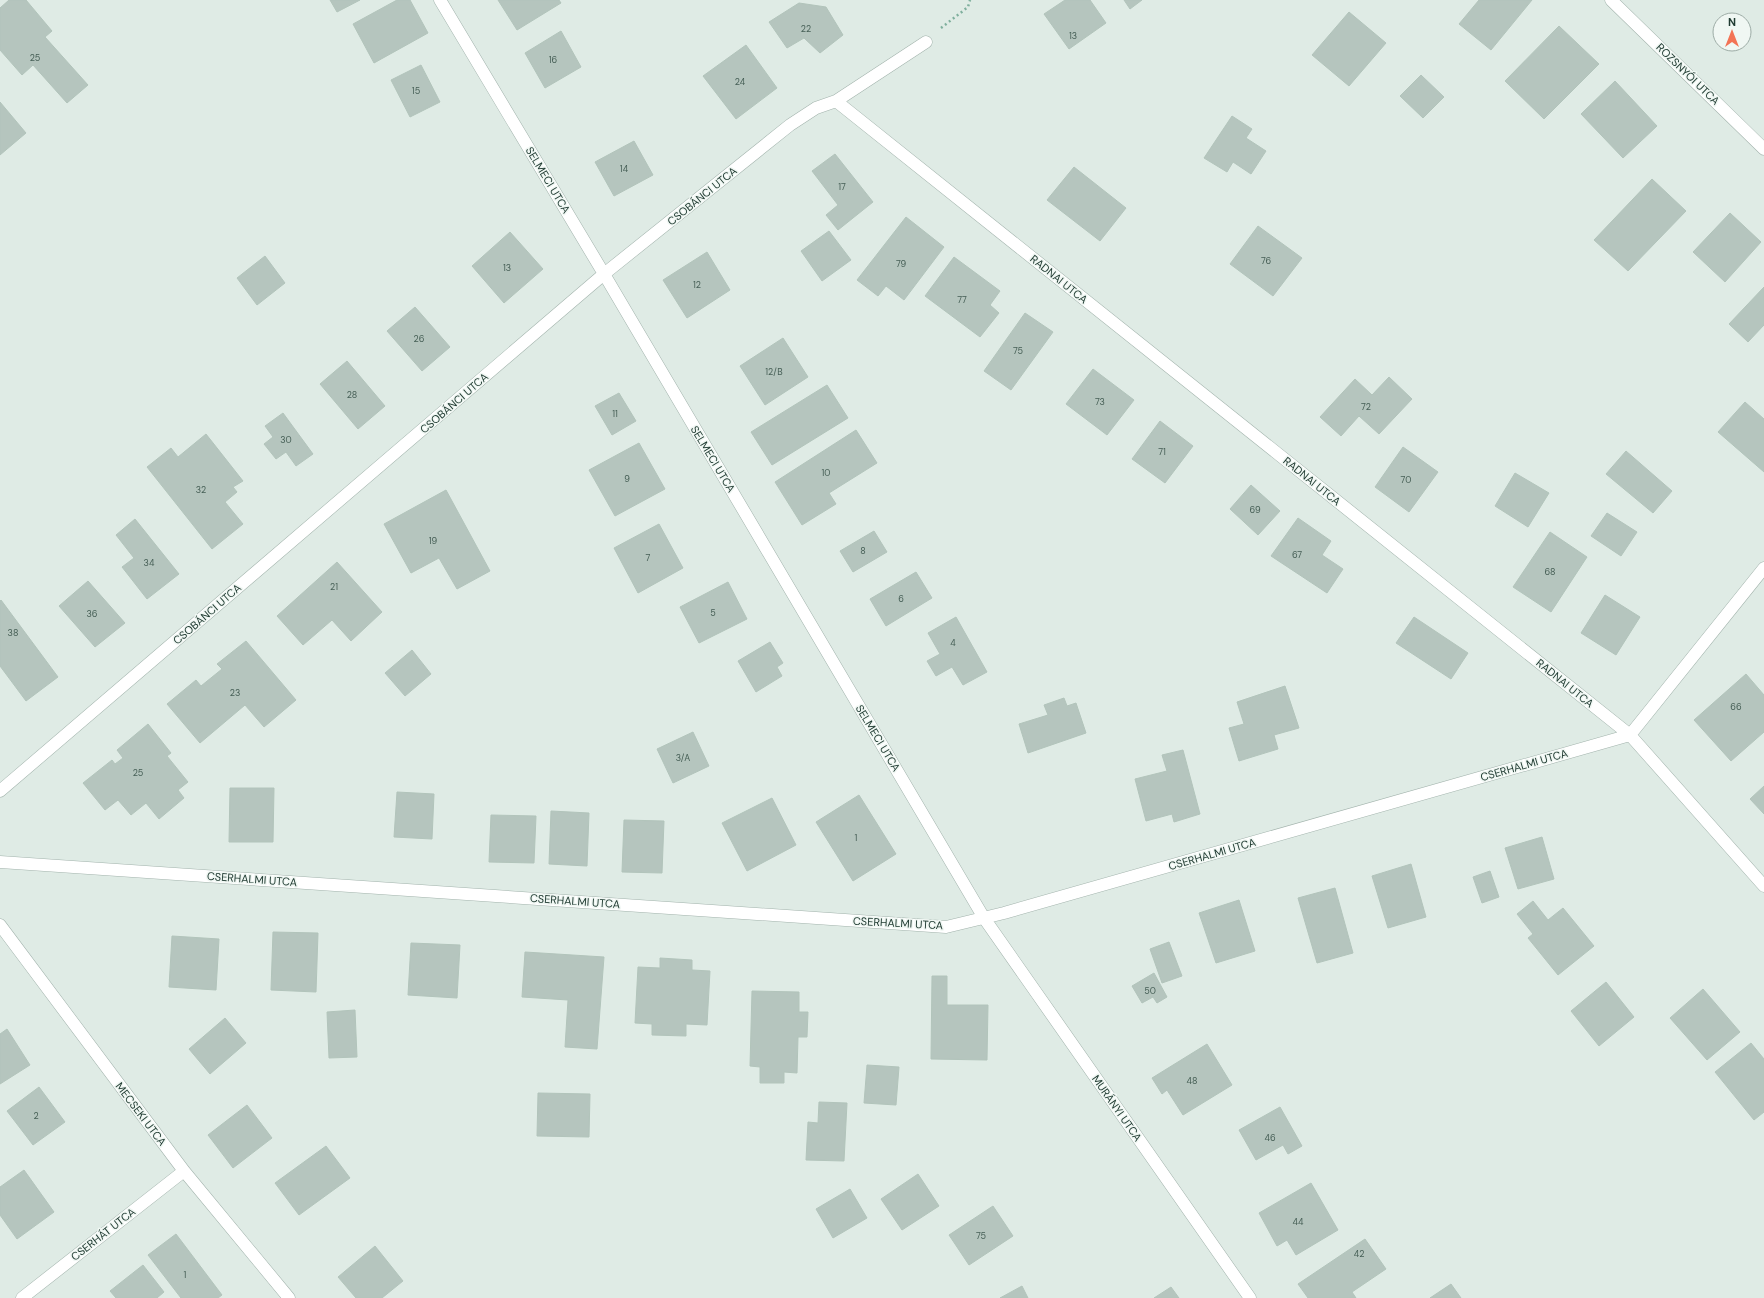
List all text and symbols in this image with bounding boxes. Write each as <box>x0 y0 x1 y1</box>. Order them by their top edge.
north arrow <box>1712 12 1752 52</box>
text: N <box>1728 15 1736 29</box>
house number: 22 <box>801 23 811 35</box>
house number: 13 <box>1069 30 1077 42</box>
street label: ROZSNYÓI UTCA <box>1653 40 1723 108</box>
house number: 25 <box>30 52 40 64</box>
house number: 16 <box>549 54 558 66</box>
house number: 24 <box>735 76 746 88</box>
house number: 15 <box>412 85 420 97</box>
street label: SELMECI UTCA <box>523 144 573 216</box>
house number: 14 <box>620 163 629 175</box>
street label: CSOBÁNCI UTCA <box>664 164 740 228</box>
house number: 17 <box>838 181 846 193</box>
street label: RADNAI UTCA <box>1027 252 1091 306</box>
house number: 76 <box>1261 255 1271 267</box>
house number: 79 <box>896 258 906 270</box>
house number: 13 <box>503 262 511 274</box>
house number: 12 <box>693 279 701 291</box>
house number: 77 <box>957 294 967 306</box>
house number: 26 <box>414 333 425 345</box>
house number: 75 <box>1013 345 1023 357</box>
house number: 12/B <box>765 366 783 378</box>
street label: CSOBÁNCI UTCA <box>417 370 491 436</box>
house number: 28 <box>347 389 357 401</box>
house number: 73 <box>1095 396 1105 408</box>
house number: 72 <box>1361 401 1371 413</box>
house number: 11 <box>612 408 618 420</box>
street label: SELMECI UTCA <box>688 423 738 495</box>
house number: 30 <box>280 434 292 446</box>
house number: 71 <box>1158 446 1166 458</box>
street label: RADNAI UTCA <box>1280 454 1344 508</box>
house number: 10 <box>822 467 830 479</box>
house number: 9 <box>624 473 630 485</box>
house number: 70 <box>1401 474 1411 486</box>
house number: 32 <box>196 484 206 496</box>
house number: 69 <box>1249 504 1261 516</box>
house number: 19 <box>429 535 438 547</box>
house number: 8 <box>860 545 866 557</box>
house number: 67 <box>1292 549 1302 561</box>
house number: 7 <box>646 552 651 564</box>
house number: 34 <box>144 557 155 569</box>
house number: 68 <box>1544 566 1556 578</box>
street label: CSOBÁNCI UTCA <box>170 581 244 647</box>
house number: 21 <box>330 581 338 593</box>
house number: 6 <box>898 593 904 605</box>
house number: 5 <box>710 607 716 619</box>
house number: 36 <box>87 608 98 620</box>
house number: 38 <box>8 627 18 639</box>
house number: 4 <box>950 637 956 649</box>
street label: RADNAI UTCA <box>1533 656 1597 710</box>
house number: 23 <box>230 687 240 699</box>
house number: 66 <box>1730 701 1742 713</box>
street label: SELMECI UTCA <box>853 702 903 774</box>
street label: CSERHALMI UTCA <box>1479 746 1569 784</box>
house number: 3/A <box>676 752 690 764</box>
house number: 25 <box>133 767 143 779</box>
house number: 1 <box>855 832 858 844</box>
street label: CSERHALMI UTCA <box>1167 835 1257 873</box>
street label: CSERHALMI UTCA <box>206 869 298 889</box>
street label: CSERHALMI UTCA <box>529 891 621 911</box>
street label: CSERHALMI UTCA <box>853 914 943 932</box>
house number: 50 <box>1144 985 1156 997</box>
street label: MURÁNYI UTCA <box>1089 1072 1145 1144</box>
house number: 48 <box>1187 1075 1197 1087</box>
street label: MECSEKI UTCA <box>113 1079 169 1149</box>
house number: 2 <box>33 1110 39 1122</box>
house number: 46 <box>1264 1132 1276 1144</box>
street label: CSERHÁT UTCA <box>68 1204 138 1264</box>
house number: 44 <box>1293 1216 1304 1228</box>
house number: 75 <box>976 1230 986 1242</box>
house number: 42 <box>1354 1248 1364 1260</box>
house number: 1 <box>184 1269 187 1281</box>

